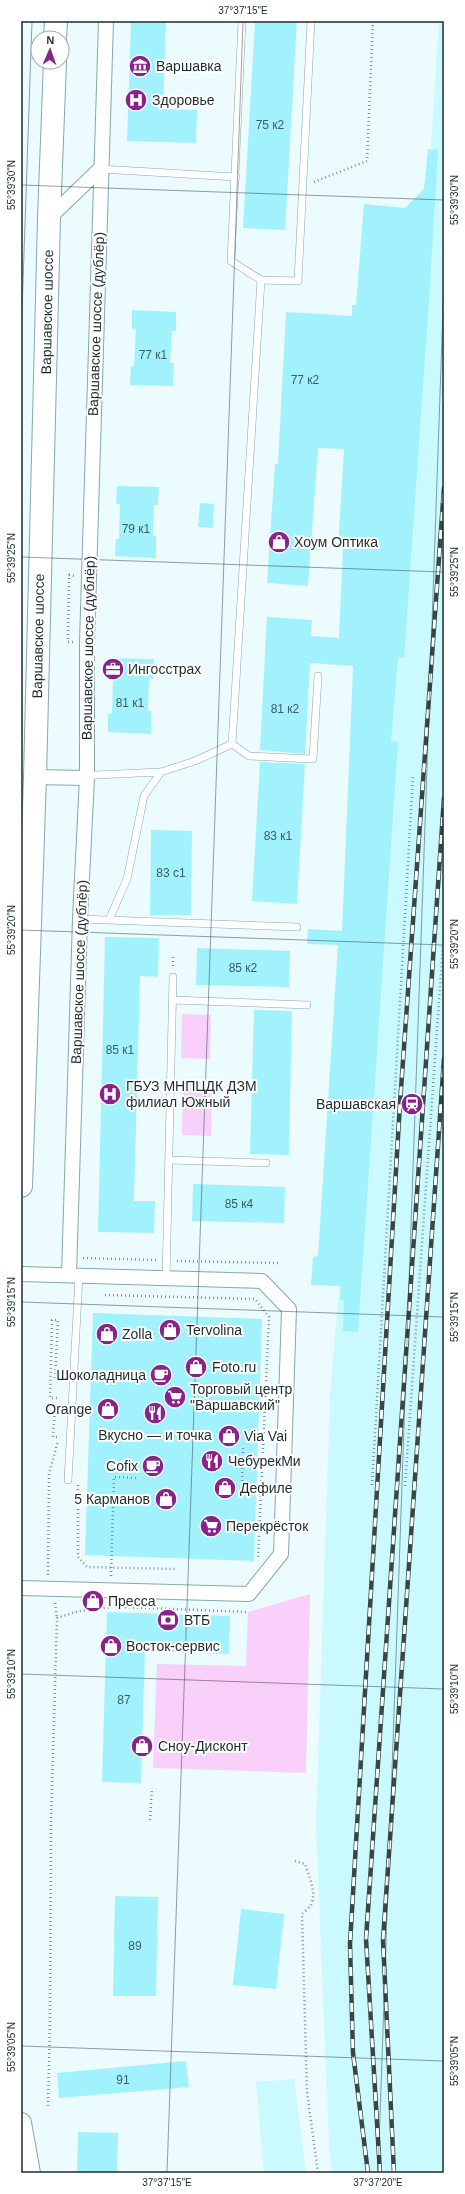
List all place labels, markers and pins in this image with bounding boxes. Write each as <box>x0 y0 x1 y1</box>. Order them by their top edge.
museum icon: Варшавка <box>127 53 153 79</box>
place label: Варшавка <box>156 58 222 74</box>
hospital icon: Здоровье <box>123 87 149 113</box>
place label: Здоровье <box>152 92 215 108</box>
shop icon: Хоум Оптика <box>266 529 292 555</box>
place label: Хоум Оптика <box>294 534 378 550</box>
office icon: Ингосстрах <box>100 656 126 682</box>
place label: Ингосстрах <box>128 661 201 677</box>
place label: ГБУЗ МНПЦДК ДЗМ филиал Южный <box>126 1078 257 1110</box>
hospital icon: ГБУЗ МНПЦДК ДЗМ филиал Южный <box>97 1081 123 1107</box>
station icon: Варшавская <box>399 1091 425 1117</box>
place label: Варшавская <box>316 1096 396 1112</box>
shop icon: Tervolina <box>157 1317 183 1343</box>
shop icon: Zolla <box>94 1321 120 1347</box>
place label: Tervolina <box>186 1322 242 1338</box>
place label: Zolla <box>122 1326 153 1342</box>
shop icon: Foto.ru <box>183 1354 209 1380</box>
place label: Foto.ru <box>212 1359 256 1375</box>
cafe icon: Шоколадница <box>148 1362 174 1388</box>
place label: Шоколадница <box>56 1367 146 1383</box>
place label: Торговый центр "Варшавский" <box>190 1381 293 1413</box>
supermarket icon: Торговый центр "Варшавский" <box>162 1384 188 1410</box>
shop icon: Orange <box>95 1396 121 1422</box>
restaurant icon: Вкусно — и точка <box>142 1400 168 1426</box>
place label: Orange <box>45 1401 92 1417</box>
shop icon: Via Vai <box>216 1423 242 1449</box>
place label: Вкусно — и точка <box>98 1427 212 1443</box>
place label: Via Vai <box>244 1428 287 1444</box>
restaurant icon: ЧебурекМи <box>199 1448 225 1474</box>
cafe icon: Cofix <box>140 1453 166 1479</box>
place label: ЧебурекМи <box>228 1453 301 1469</box>
place label: Cofix <box>106 1458 138 1474</box>
shop icon: Дефиле <box>212 1475 238 1501</box>
place label: Дефиле <box>240 1480 293 1496</box>
shop icon: 5 Карманов <box>153 1486 179 1512</box>
place label: 5 Карманов <box>74 1491 150 1507</box>
supermarket icon: Перекрёсток <box>198 1513 224 1539</box>
place label: Перекрёсток <box>226 1518 309 1534</box>
shop icon: Пресса <box>80 1588 106 1614</box>
place label: Пресса <box>108 1593 156 1609</box>
bank icon: ВТБ <box>155 1607 181 1633</box>
place label: ВТБ <box>184 1612 210 1628</box>
shop icon: Восток-сервис <box>98 1633 124 1659</box>
place label: Восток-сервис <box>126 1638 220 1654</box>
shop icon: Сноу-Дисконт <box>129 1733 155 1759</box>
place label: Сноу-Дисконт <box>158 1738 248 1754</box>

